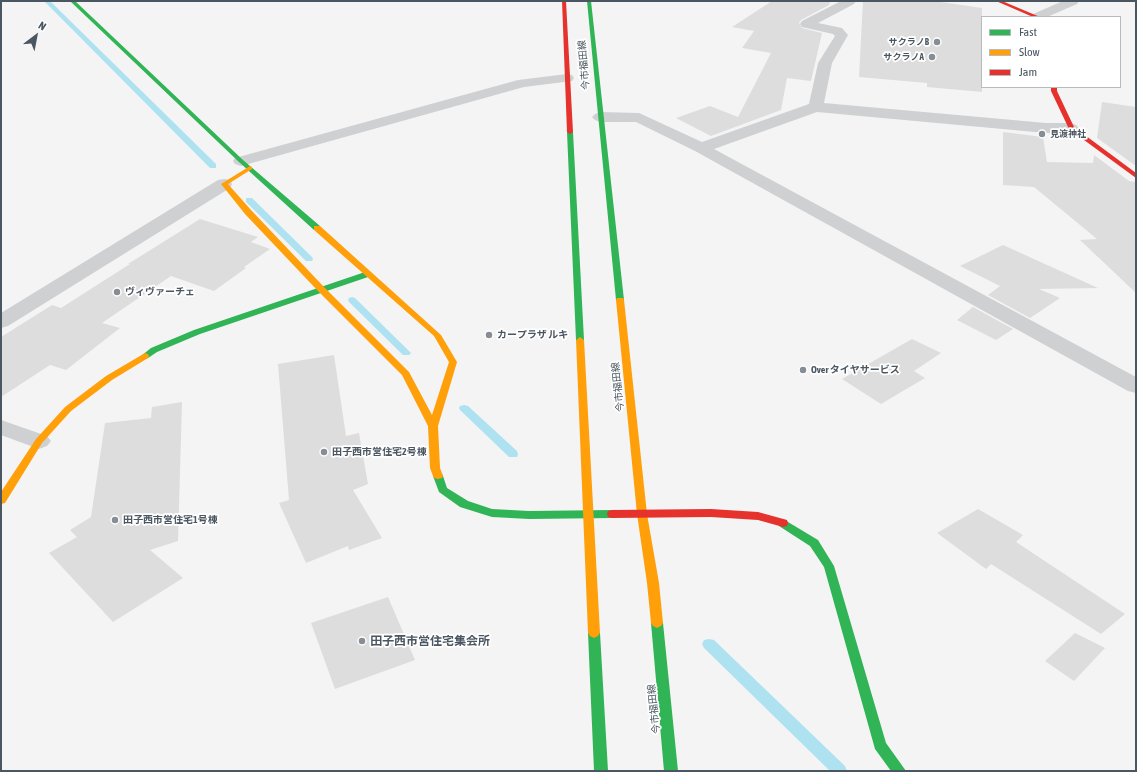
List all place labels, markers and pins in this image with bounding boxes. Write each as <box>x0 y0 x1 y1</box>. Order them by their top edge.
place label: サクラノB <box>889 37 929 47</box>
marker: サクラノB <box>932 37 942 47</box>
place label: サクラノA <box>884 52 924 62</box>
marker: サクラノA <box>927 52 937 62</box>
marker: 見渡神社 <box>1037 129 1047 139</box>
place label: 見渡神社 <box>1050 129 1086 139</box>
place label: ヴィヴァーチェ <box>125 286 195 298</box>
marker: ヴィヴァーチェ <box>112 287 122 297</box>
place label: カープラザ ルキ <box>497 329 568 341</box>
marker: カープラザ ルキ <box>484 330 494 340</box>
place label: Over タイヤサービス <box>811 364 900 376</box>
marker: Over タイヤサービス <box>798 365 808 375</box>
place label: 田子西市営住宅2号棟 <box>332 446 427 458</box>
marker: 田子西市営住宅2号棟 <box>319 447 329 457</box>
place label: 田子西市営住宅1号棟 <box>123 514 218 526</box>
marker: 田子西市営住宅1号棟 <box>110 515 120 525</box>
place label: 田子西市営住宅集会所 <box>370 634 490 648</box>
marker: 田子西市営住宅集会所 <box>357 636 367 646</box>

